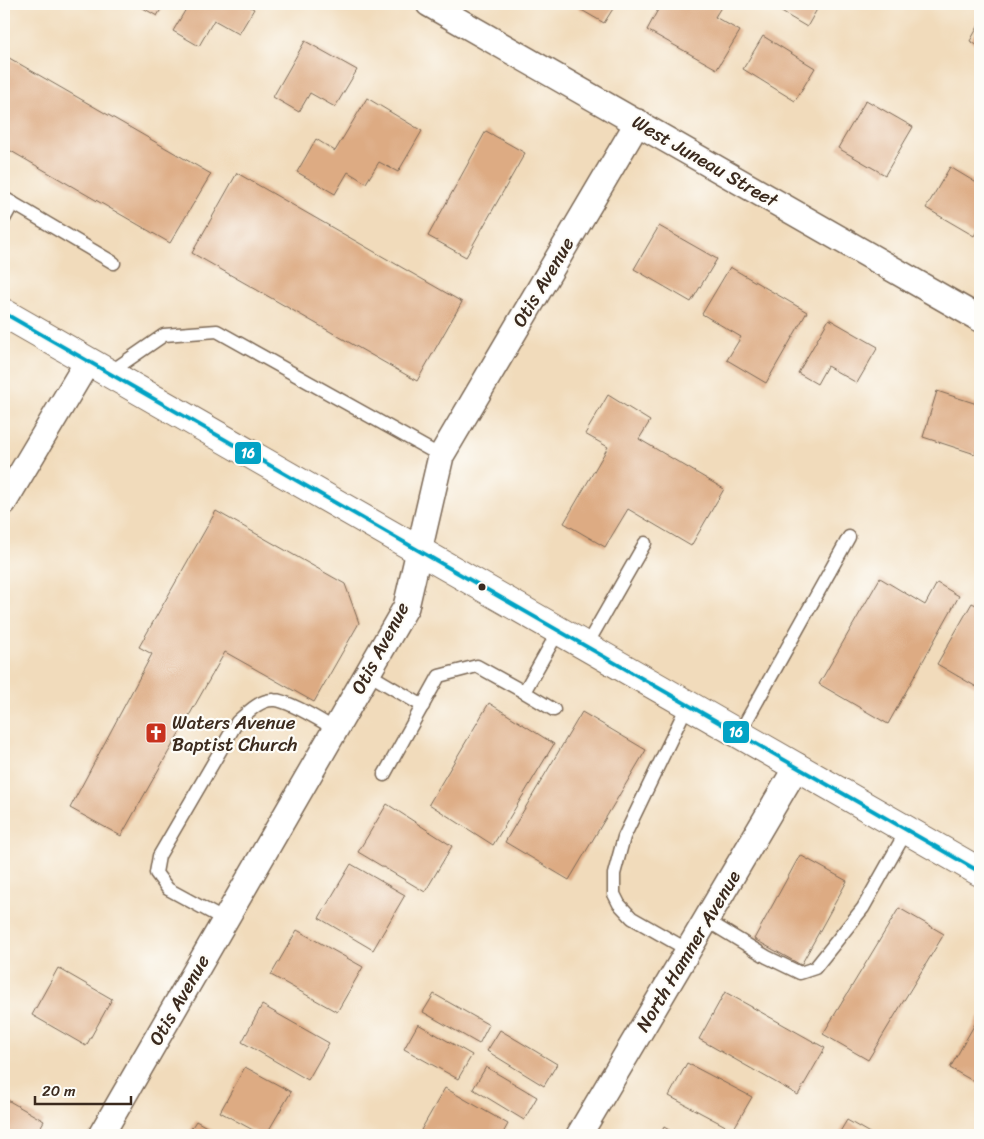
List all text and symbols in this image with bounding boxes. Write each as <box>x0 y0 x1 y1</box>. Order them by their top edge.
street label: West Juneau Street <box>626 106 786 217</box>
street label: Otis Avenue <box>503 230 583 334</box>
line badge: 16 <box>234 441 262 465</box>
text: 16 <box>241 441 255 466</box>
unlabelled marker <box>477 582 487 592</box>
street label: Otis Avenue <box>342 596 418 700</box>
place label: Waters Avenue Baptist Church <box>172 706 297 761</box>
line badge: 16 <box>722 720 750 744</box>
text: 16 <box>729 720 743 745</box>
church icon: Waters Avenue Baptist Church <box>144 721 168 745</box>
street label: North Hamner Avenue <box>626 864 750 1038</box>
street label: Otis Avenue <box>140 948 219 1052</box>
scale bar <box>35 1074 131 1106</box>
text: 20 m <box>42 1078 76 1104</box>

